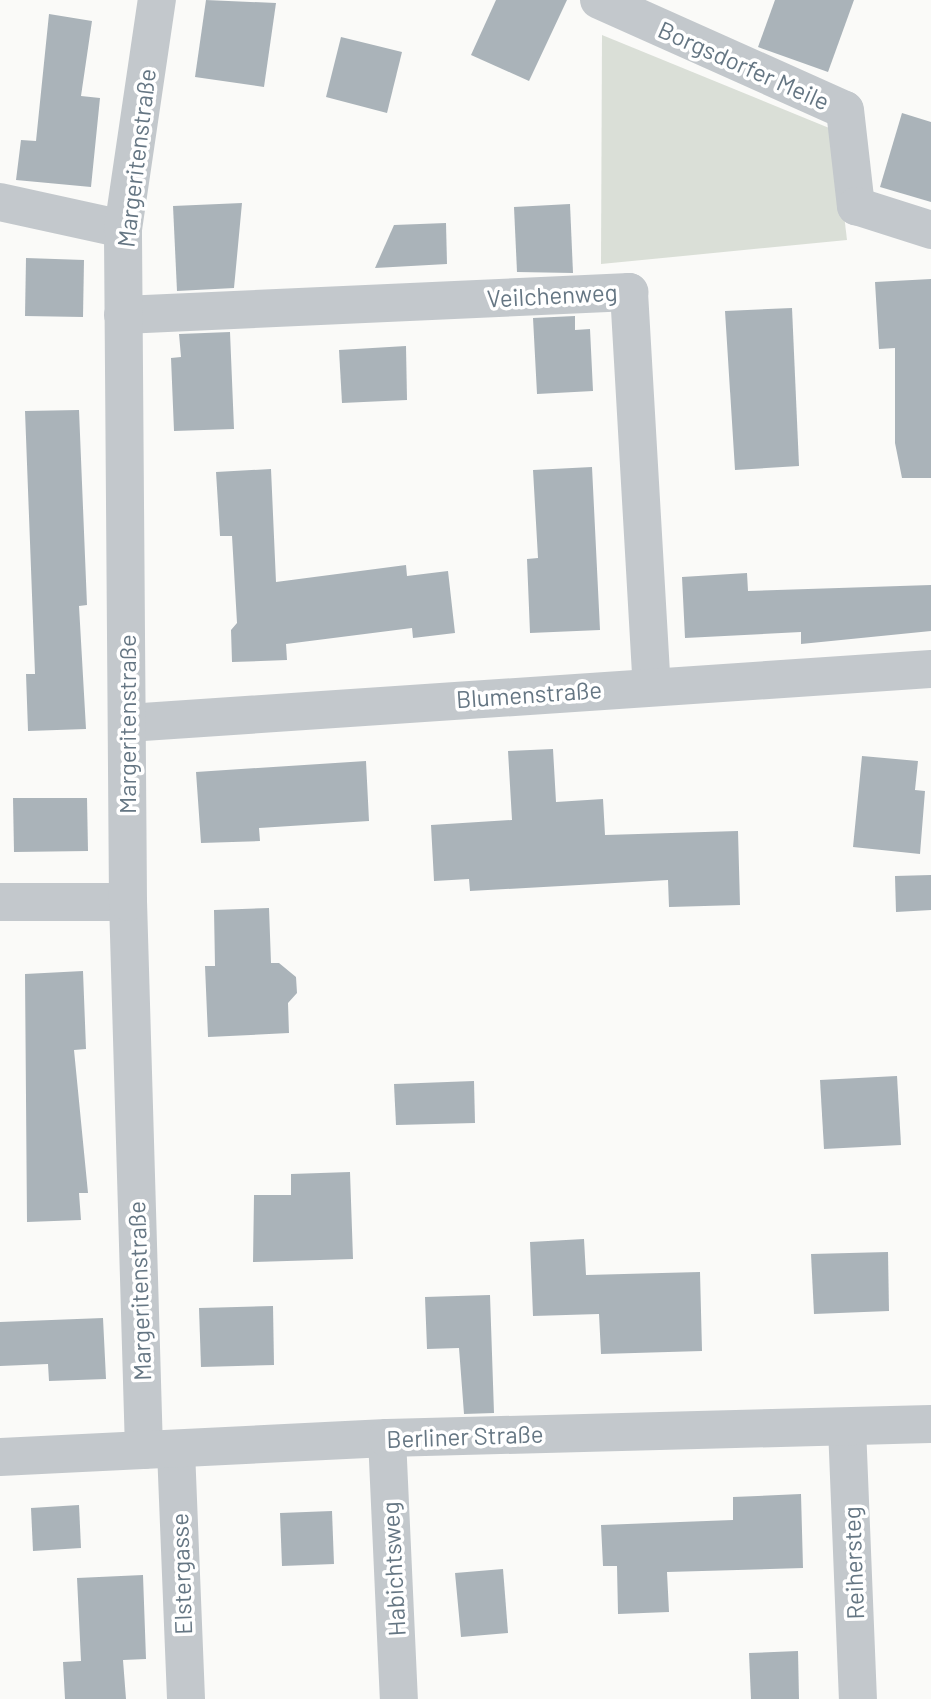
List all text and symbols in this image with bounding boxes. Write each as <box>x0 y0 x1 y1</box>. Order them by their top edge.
street label: Borgsdorfer Meile <box>654 14 834 116</box>
street label: Margeritenstraße <box>111 67 161 249</box>
street label: Veilchenweg <box>486 277 618 313</box>
street label: Margeritenstraße <box>113 634 141 814</box>
street label: Blumenstraße <box>455 675 603 713</box>
street label: Margeritenstraße <box>121 1201 157 1381</box>
street label: Berliner Straße <box>386 1419 544 1453</box>
street label: Habichtsweg <box>375 1501 411 1637</box>
street label: Reihersteg <box>837 1506 869 1620</box>
street label: Elstergasse <box>164 1513 198 1635</box>

